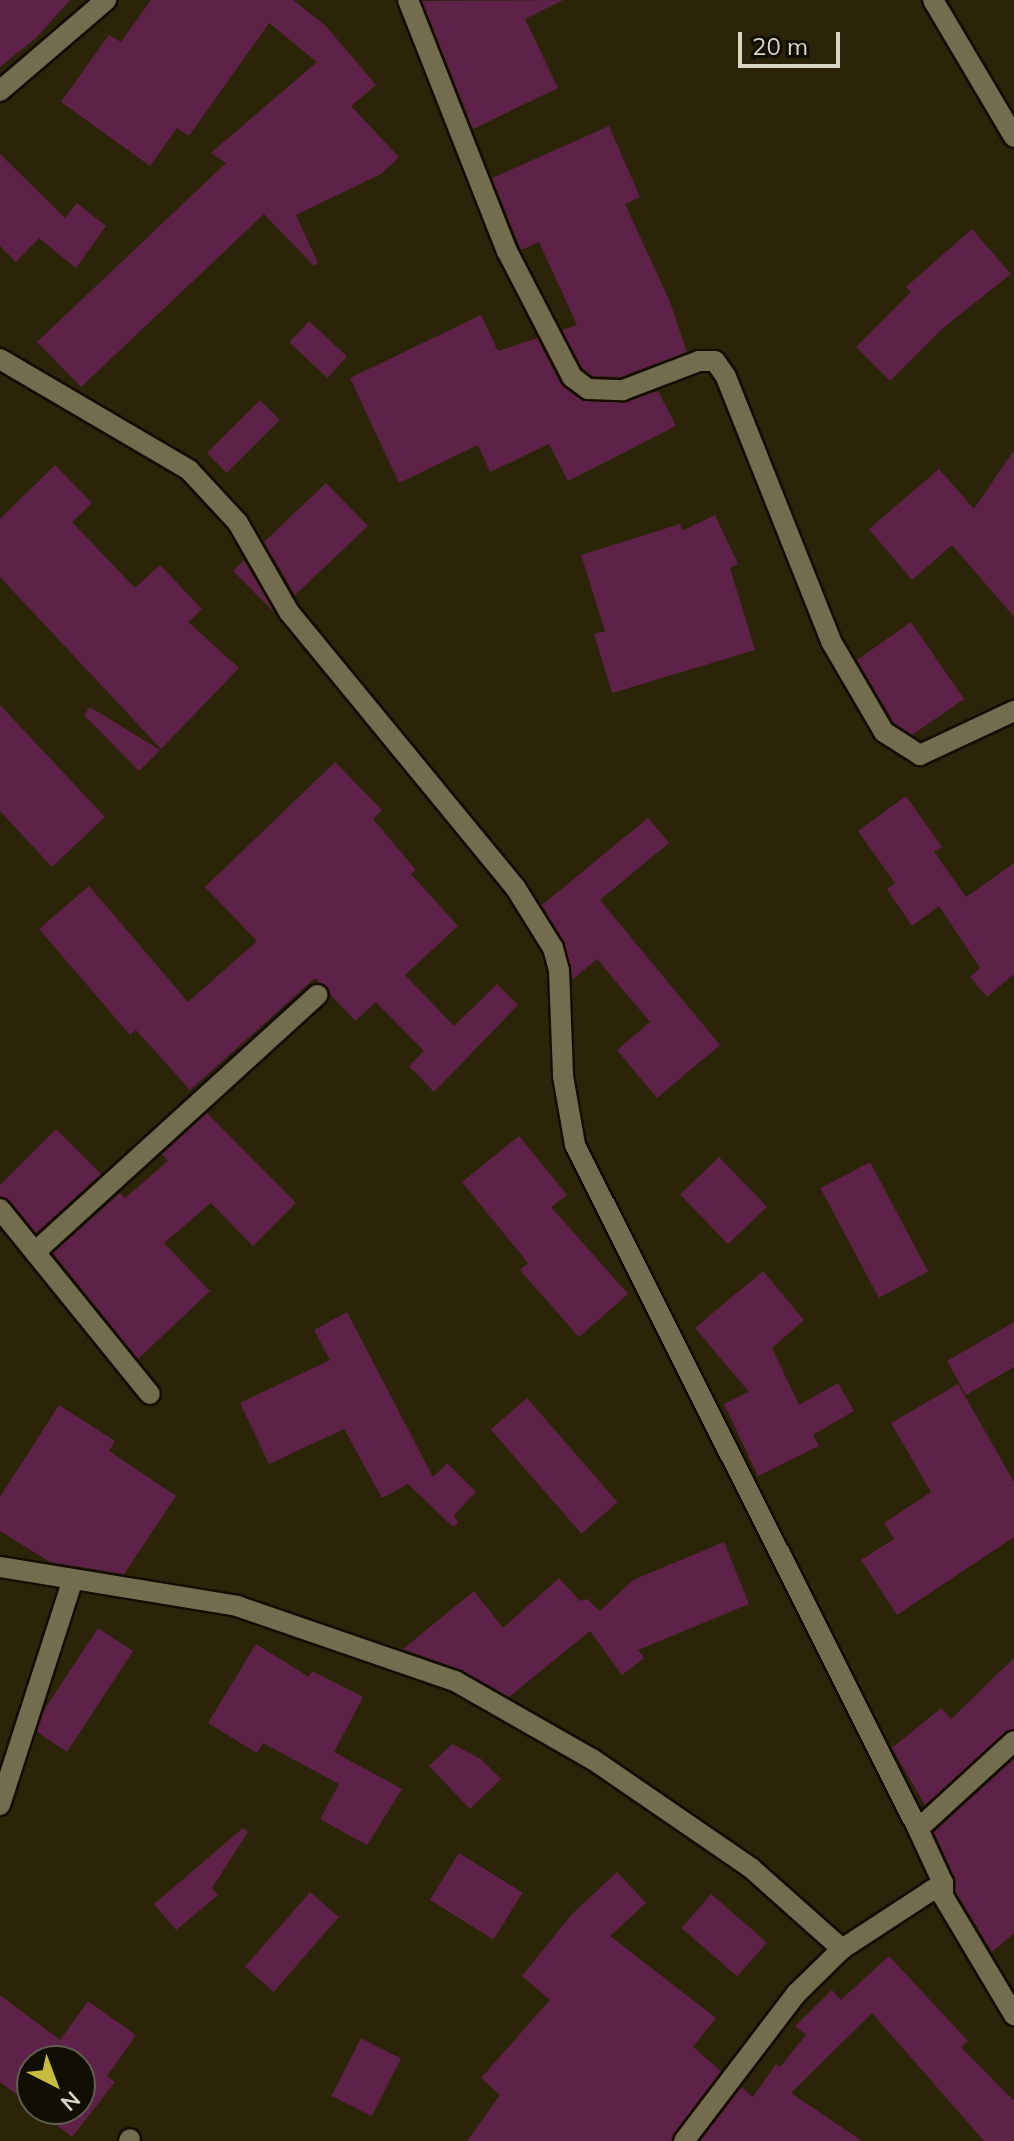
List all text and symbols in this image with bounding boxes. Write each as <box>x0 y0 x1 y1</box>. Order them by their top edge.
scale bar <box>742 16 844 66</box>
text: 20 m <box>752 31 808 61</box>
north arrow <box>16 2045 96 2125</box>
text: N <box>55 2085 86 2117</box>

